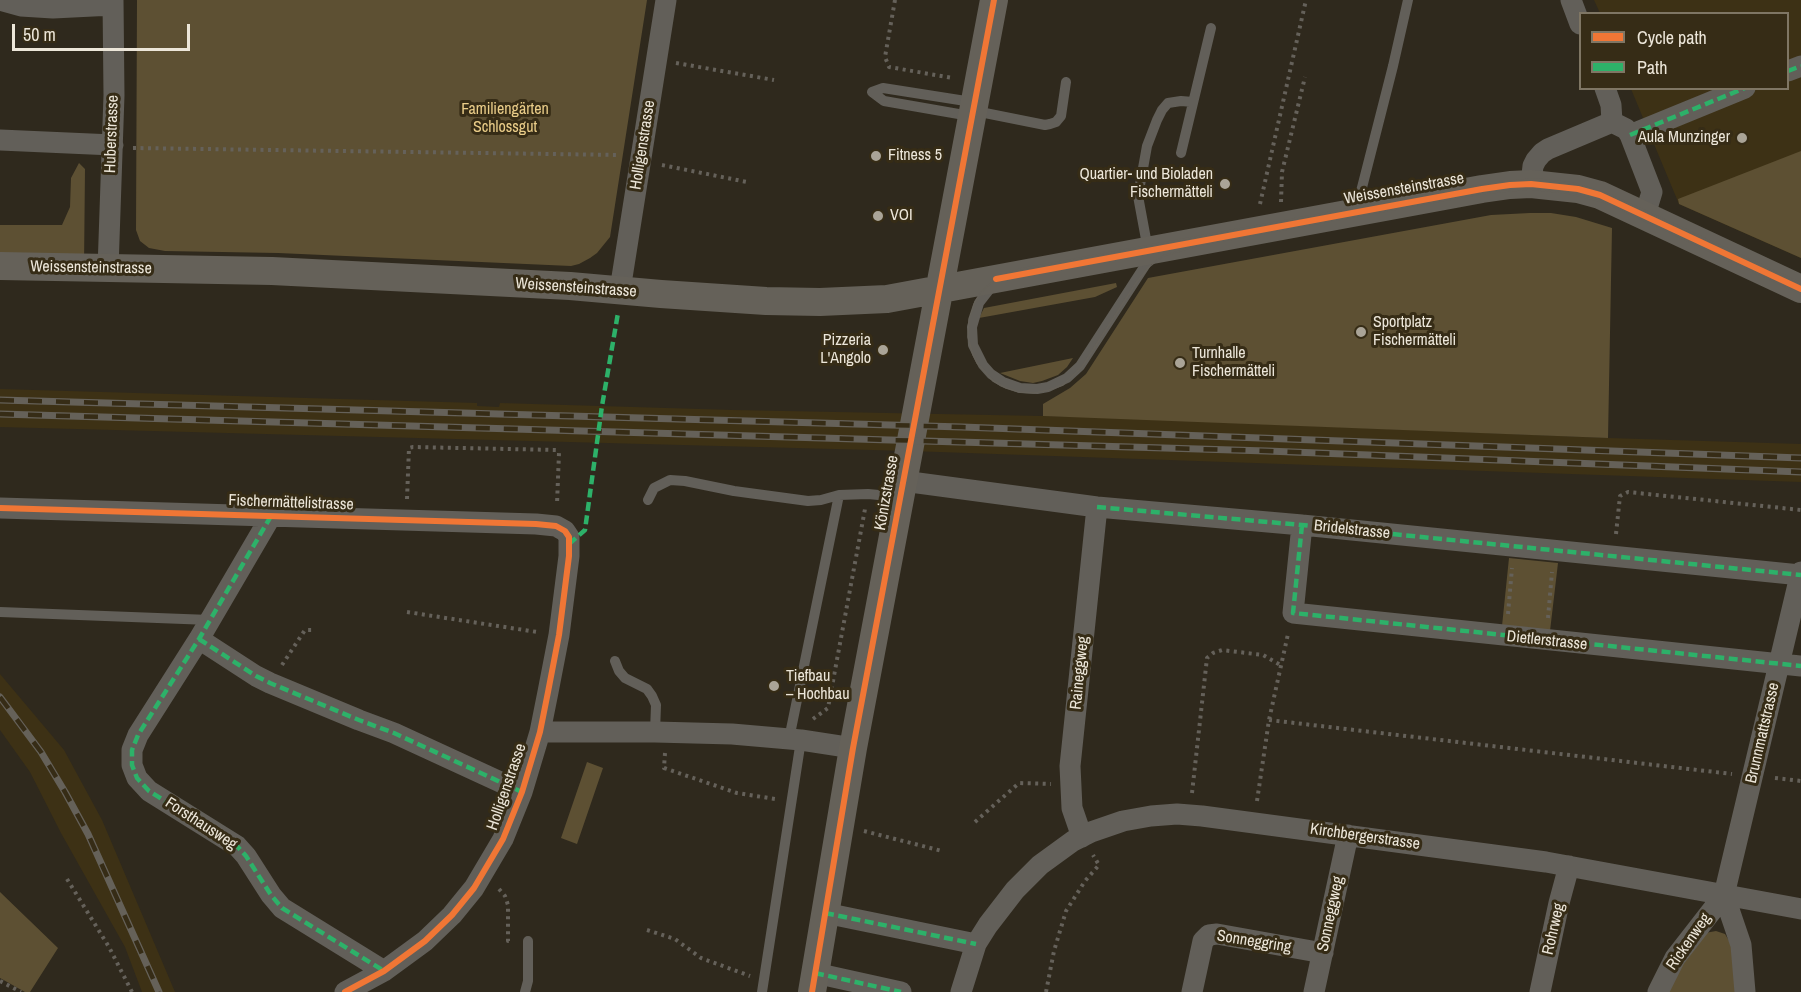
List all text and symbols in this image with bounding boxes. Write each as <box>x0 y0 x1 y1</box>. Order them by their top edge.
scale bar <box>15 12 194 50</box>
legend <box>1579 12 1789 90</box>
text: 50 m <box>23 22 56 47</box>
text: Cycle path <box>1637 25 1707 50</box>
text: Path <box>1637 55 1667 80</box>
street label: Huberstrasse <box>101 95 123 173</box>
street label: Holligenstrasse <box>626 99 660 191</box>
park label: Familiengärten Schlossgut <box>461 100 549 138</box>
place label: Aula Munzinger <box>1638 128 1730 148</box>
marker: Aula Munzinger <box>1735 131 1749 145</box>
place label: Fitness 5 <box>888 146 942 166</box>
marker: Fitness 5 <box>869 149 883 163</box>
place label: Quartier- und Bioladen Fischermätteli <box>1080 165 1213 203</box>
street label: Weissensteinstrasse <box>1342 169 1466 209</box>
marker: Quartier- und Bioladen Fischermätteli <box>1218 177 1232 191</box>
place label: VOI <box>890 206 913 226</box>
marker: VOI <box>871 209 885 223</box>
street label: Weissensteinstrasse <box>30 257 152 279</box>
street label: Weissensteinstrasse <box>515 274 637 302</box>
place label: Sportplatz Fischermätteli <box>1373 313 1456 351</box>
marker: Sportplatz Fischermätteli <box>1354 325 1368 339</box>
place label: Pizzeria L'Angolo <box>820 331 871 369</box>
marker: Pizzeria L'Angolo <box>876 343 890 357</box>
place label: Turnhalle Fischermätteli <box>1192 344 1275 382</box>
marker: Turnhalle Fischermätteli <box>1173 356 1187 370</box>
street label: Könizstrasse <box>871 454 903 532</box>
street label: Fischermättelistrasse <box>228 491 354 515</box>
street label: Bridelstrasse <box>1313 516 1391 544</box>
street label: Dietlerstrasse <box>1506 627 1588 655</box>
street label: Raineggweg <box>1067 635 1093 711</box>
place label: Tiefbau – Hochbau <box>786 667 849 705</box>
marker: Tiefbau – Hochbau <box>767 679 781 693</box>
street label: Brunnmattstrasse <box>1742 681 1784 785</box>
street label: Holligenstrasse <box>483 741 531 833</box>
street label: Forsthausweg <box>161 794 241 854</box>
street label: Kirchbergerstrasse <box>1309 820 1421 854</box>
street label: Sonneggweg <box>1314 875 1348 953</box>
street label: Rohrweg <box>1539 901 1569 957</box>
street label: Rickenweg <box>1663 910 1715 974</box>
street label: Sonneggring <box>1215 927 1293 957</box>

